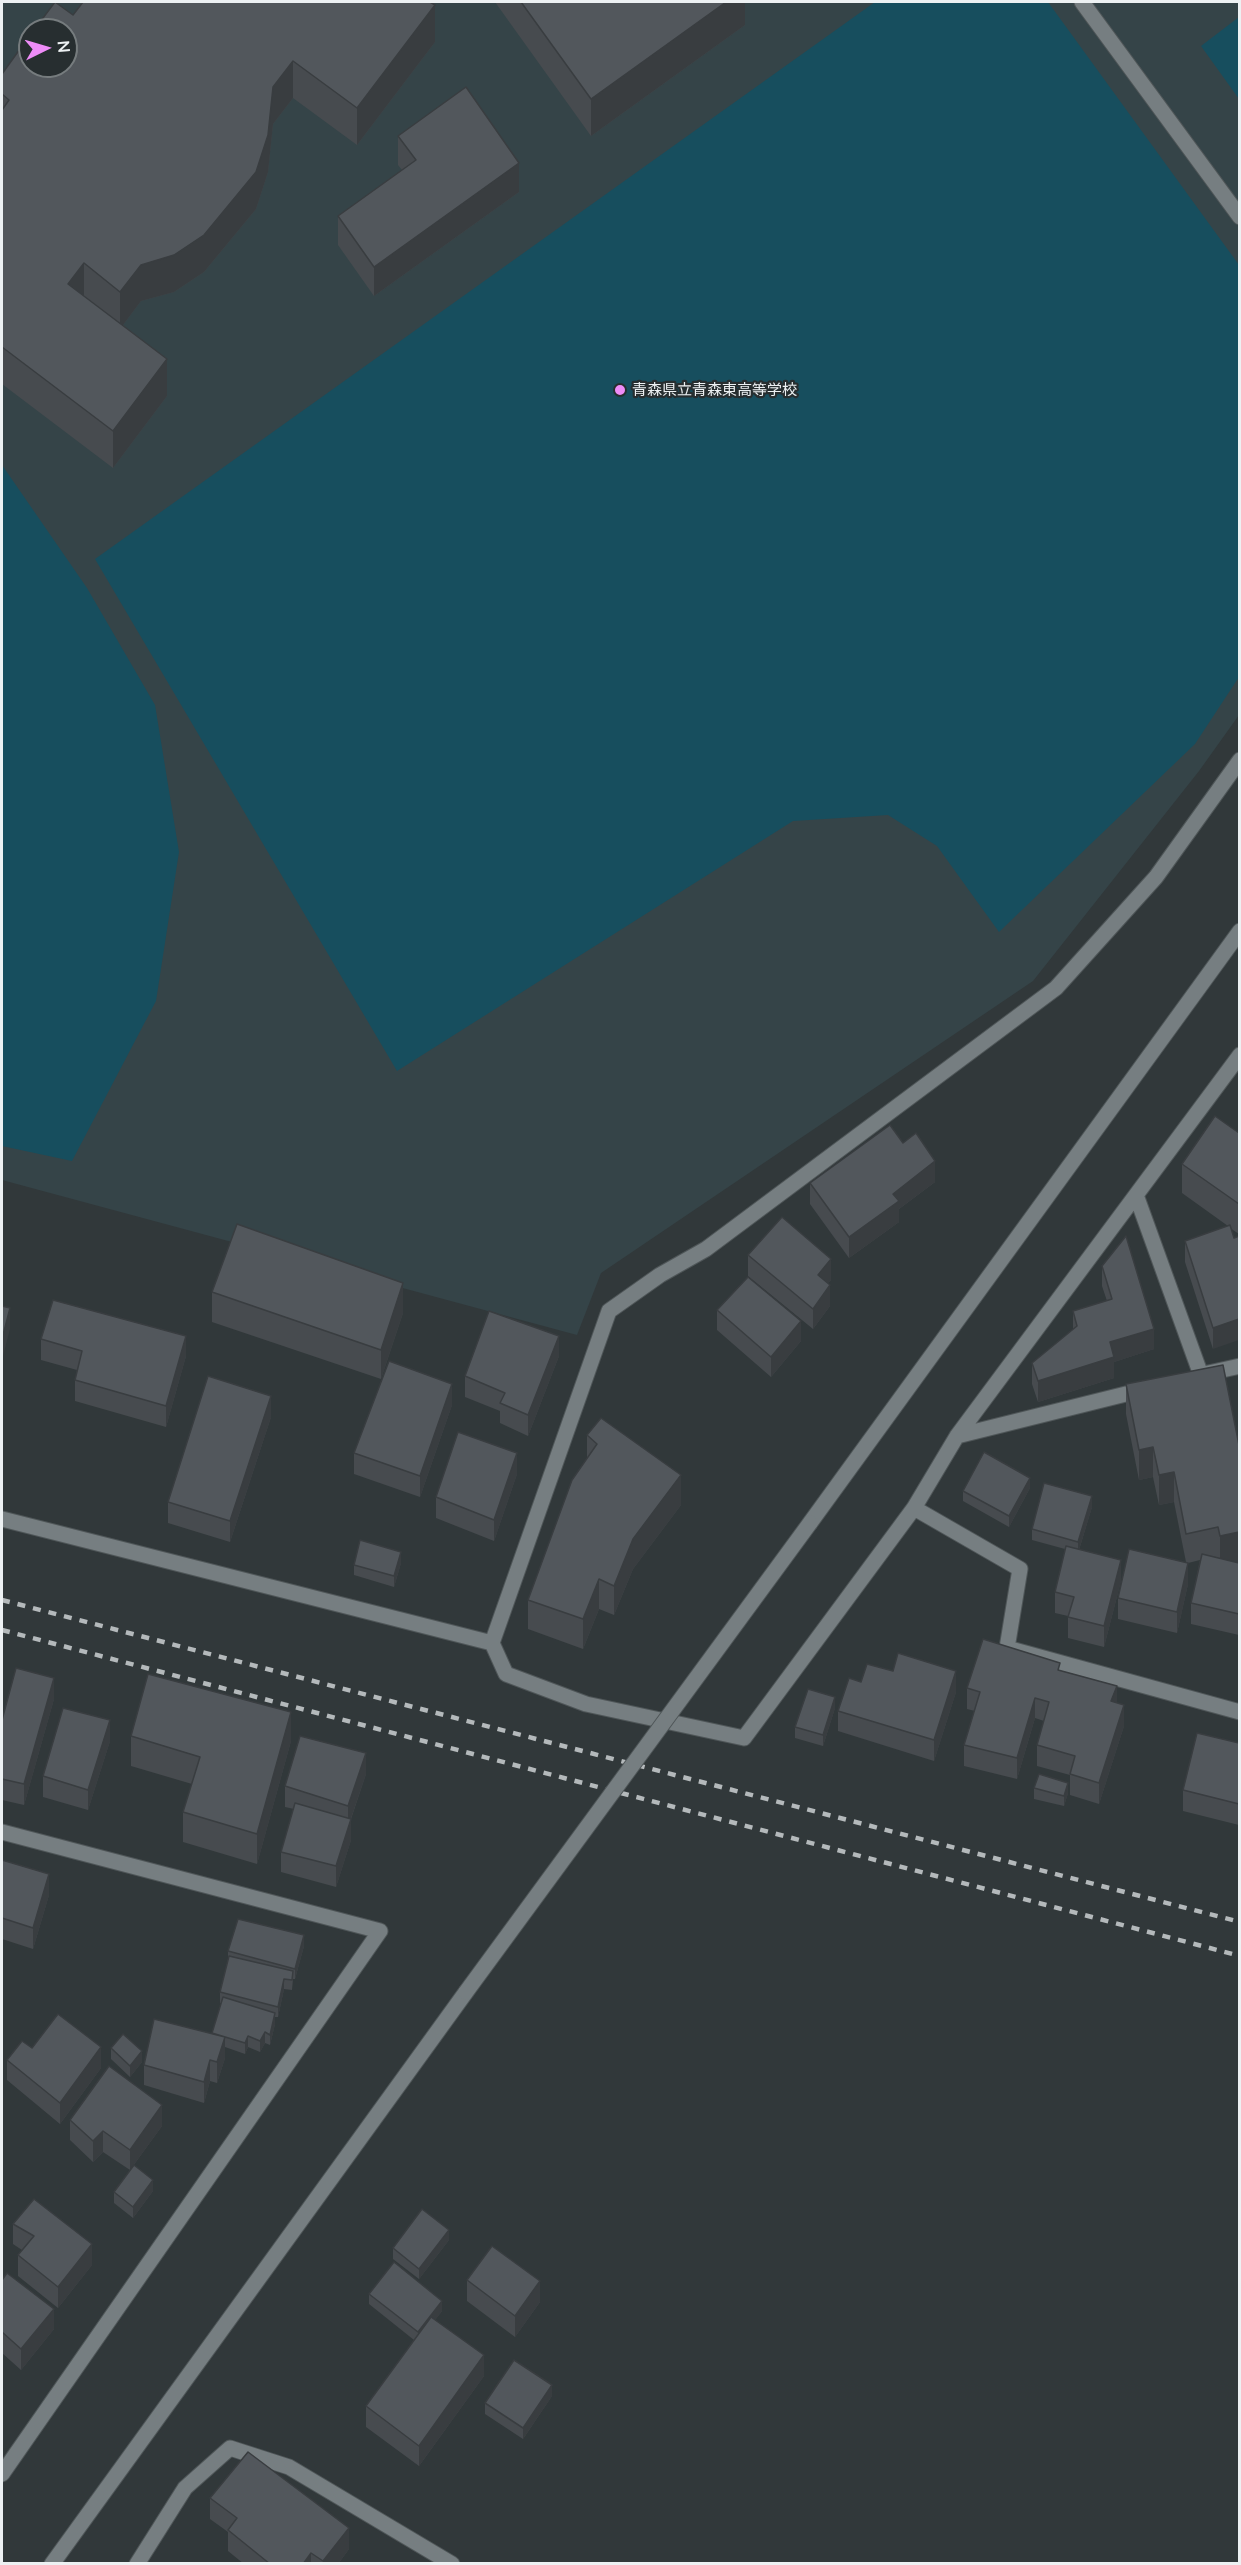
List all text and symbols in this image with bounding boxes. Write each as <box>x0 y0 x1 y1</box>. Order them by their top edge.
north arrow <box>18 18 78 78</box>
text: N <box>54 40 74 54</box>
place label: 青森県立青森東高等学校 <box>632 381 797 399</box>
marker: 青森県立青森東高等学校 <box>613 383 627 397</box>

